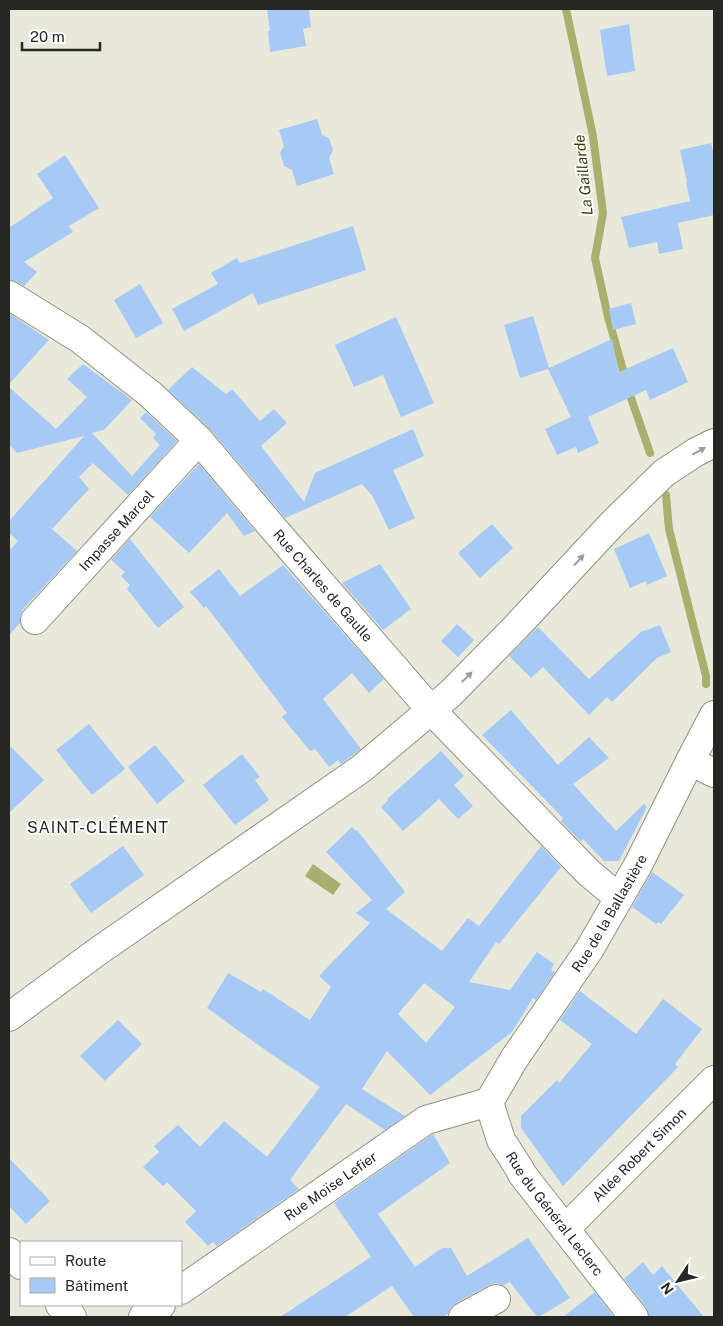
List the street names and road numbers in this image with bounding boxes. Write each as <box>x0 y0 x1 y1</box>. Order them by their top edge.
street label: Impasse Marcel <box>76 487 157 574</box>
street label: Rue Charles de Gaulle <box>270 526 376 645</box>
street label: Rue de la Ballastière <box>568 852 650 975</box>
street label: Allée Robert Simon <box>589 1105 689 1205</box>
street label: Rue Moïse Lefier <box>281 1148 380 1224</box>
street label: Rue du Général Leclerc <box>503 1149 607 1279</box>

